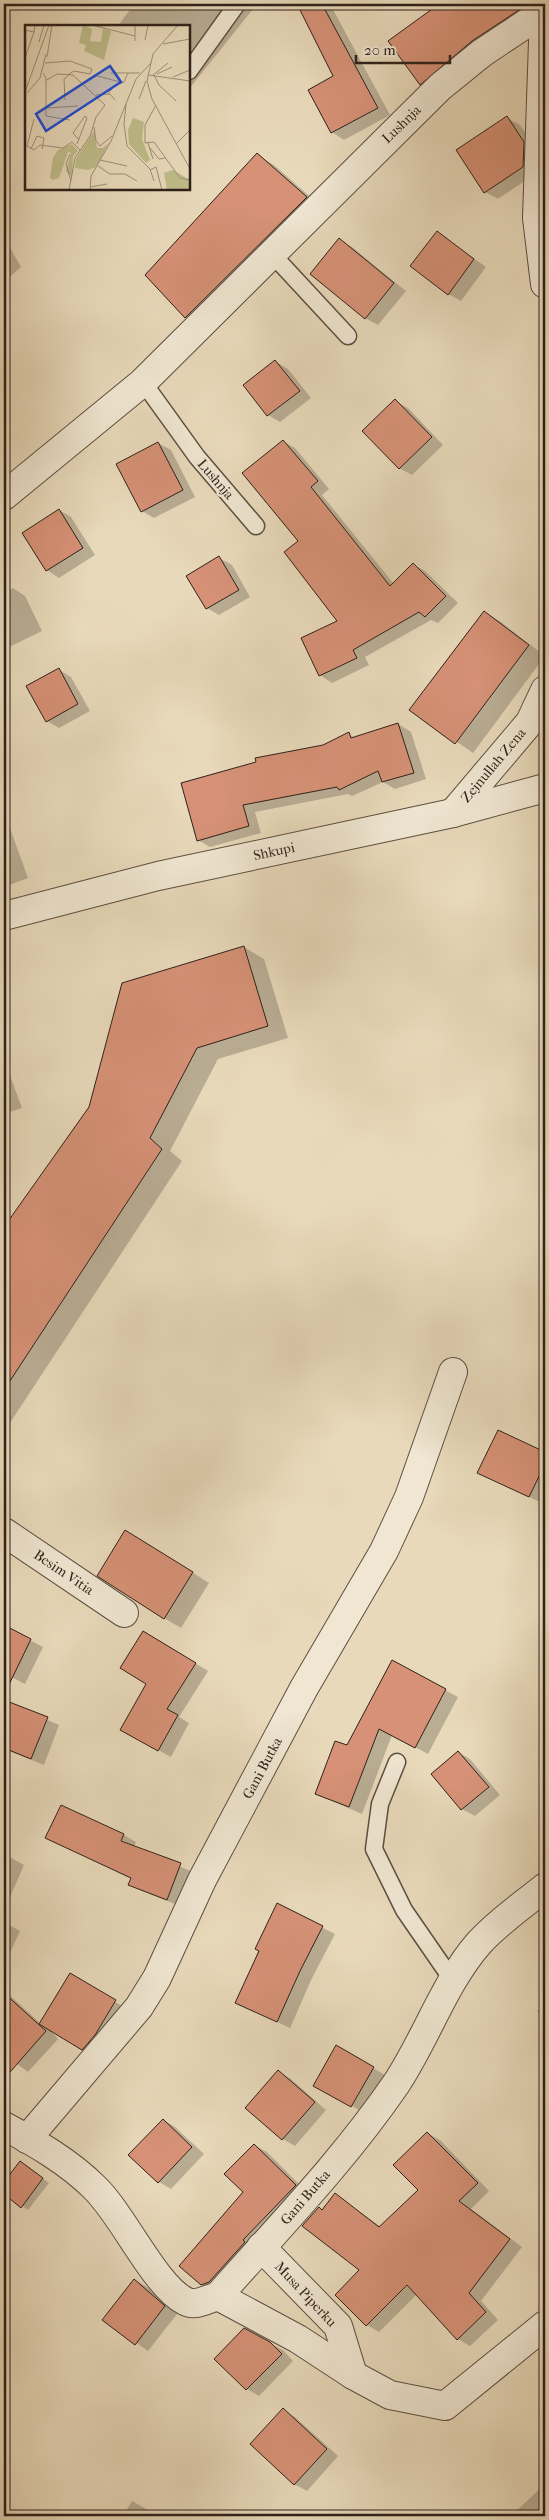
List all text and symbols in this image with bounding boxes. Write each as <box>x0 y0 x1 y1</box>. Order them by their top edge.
inset map <box>25 25 190 190</box>
scale bar <box>356 32 450 64</box>
text: 20 m <box>364 41 396 59</box>
street label: Lushnja <box>378 101 425 147</box>
street label: Lushnja <box>194 456 238 503</box>
street label: Zejnullah Zena <box>457 724 530 806</box>
street label: Shkupi <box>252 839 296 864</box>
street label: Besim Vitia <box>30 1546 97 1599</box>
street label: Gani Butka <box>239 1734 286 1802</box>
street label: Gani Butka <box>277 2166 334 2228</box>
street label: Musa Piperku <box>271 2258 340 2331</box>

